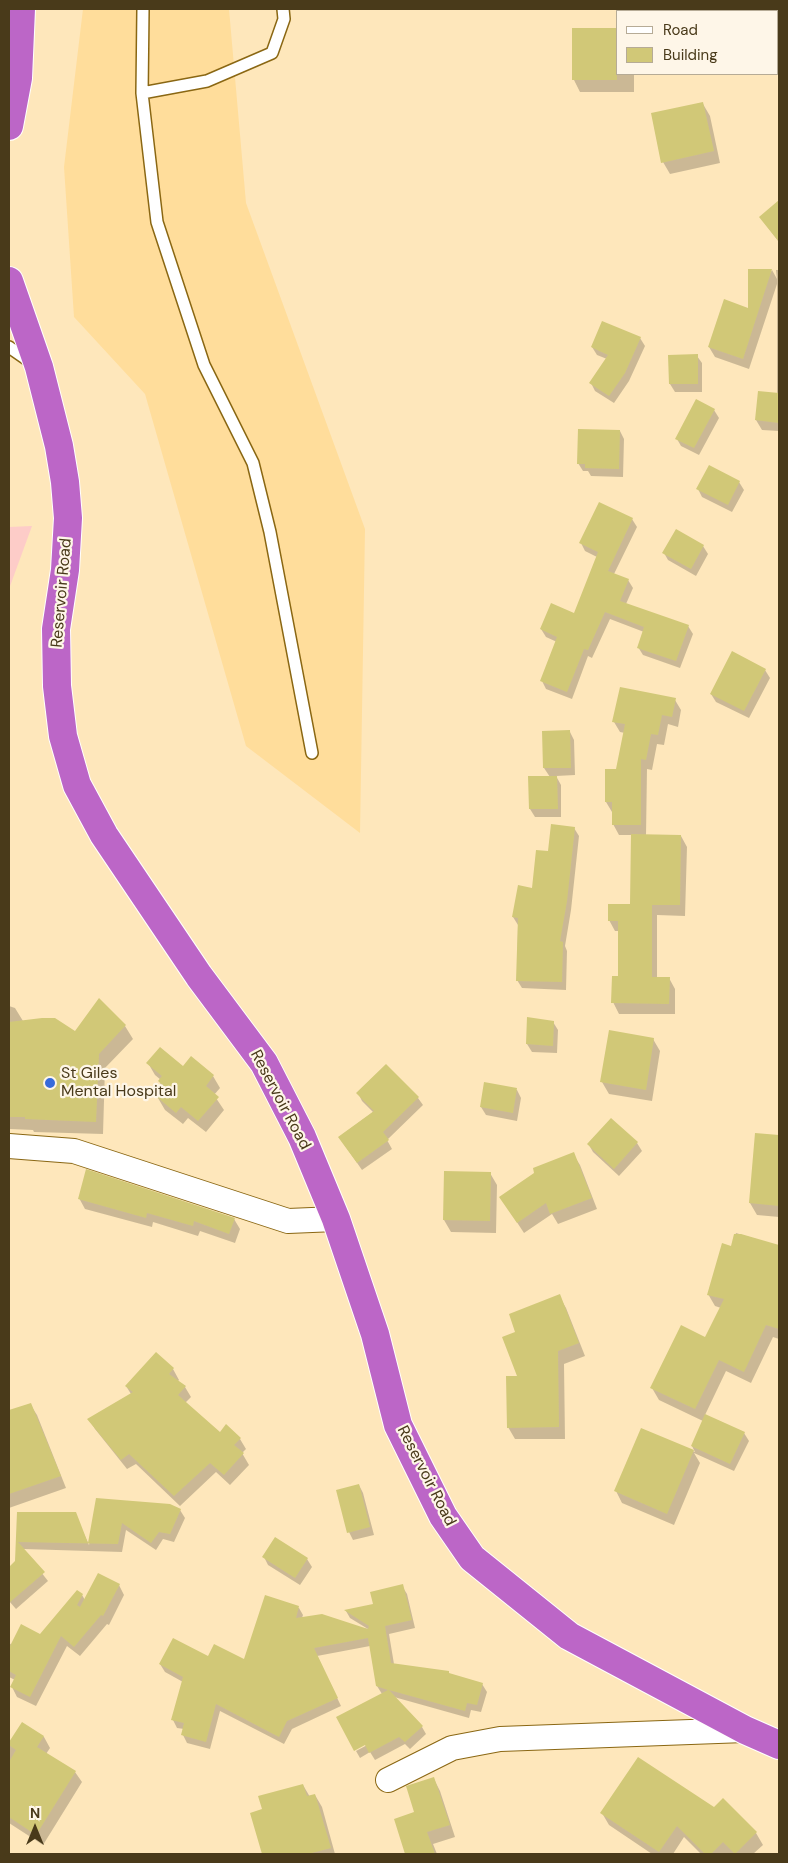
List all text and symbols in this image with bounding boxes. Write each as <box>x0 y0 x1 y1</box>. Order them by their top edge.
legend <box>616 10 778 75</box>
text: Road <box>663 20 698 40</box>
text: Building <box>663 45 718 65</box>
street label: Reservoir Road <box>48 537 76 649</box>
street label: Reservoir Road <box>246 1047 314 1153</box>
place label: St Giles Mental Hospital <box>61 1064 176 1102</box>
marker: St Giles Mental Hospital <box>43 1076 57 1090</box>
street label: Reservoir Road <box>392 1423 460 1529</box>
north arrow <box>10 1803 60 1853</box>
text: N <box>30 1804 40 1822</box>

